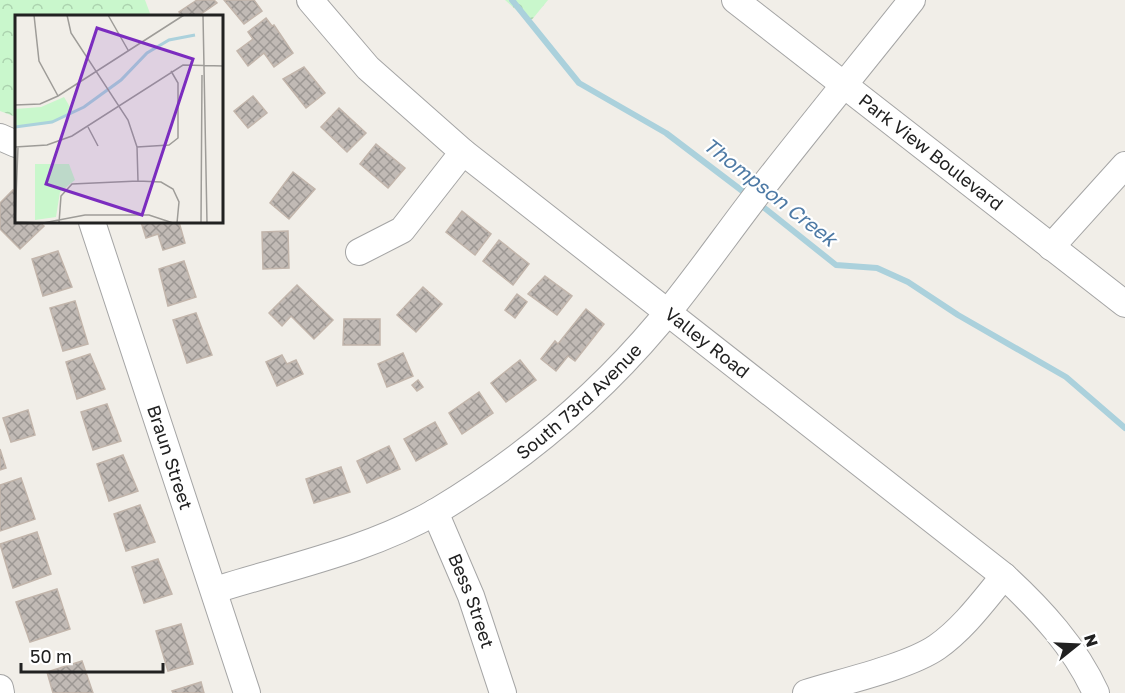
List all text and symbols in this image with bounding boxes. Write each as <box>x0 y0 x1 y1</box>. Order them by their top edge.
inset map <box>15 15 224 224</box>
street label: Park View Boulevard <box>855 89 1008 215</box>
water label: Thompson Creek <box>699 132 844 252</box>
street label: Valley Road <box>661 302 754 382</box>
street label: South 73rd Avenue <box>511 339 646 464</box>
street label: Braun Street <box>143 402 198 512</box>
street label: Bess Street <box>444 550 499 651</box>
north arrow <box>1047 615 1107 675</box>
text: N <box>1080 631 1103 649</box>
scale bar <box>21 636 164 674</box>
text: 50 m <box>30 645 72 667</box>

